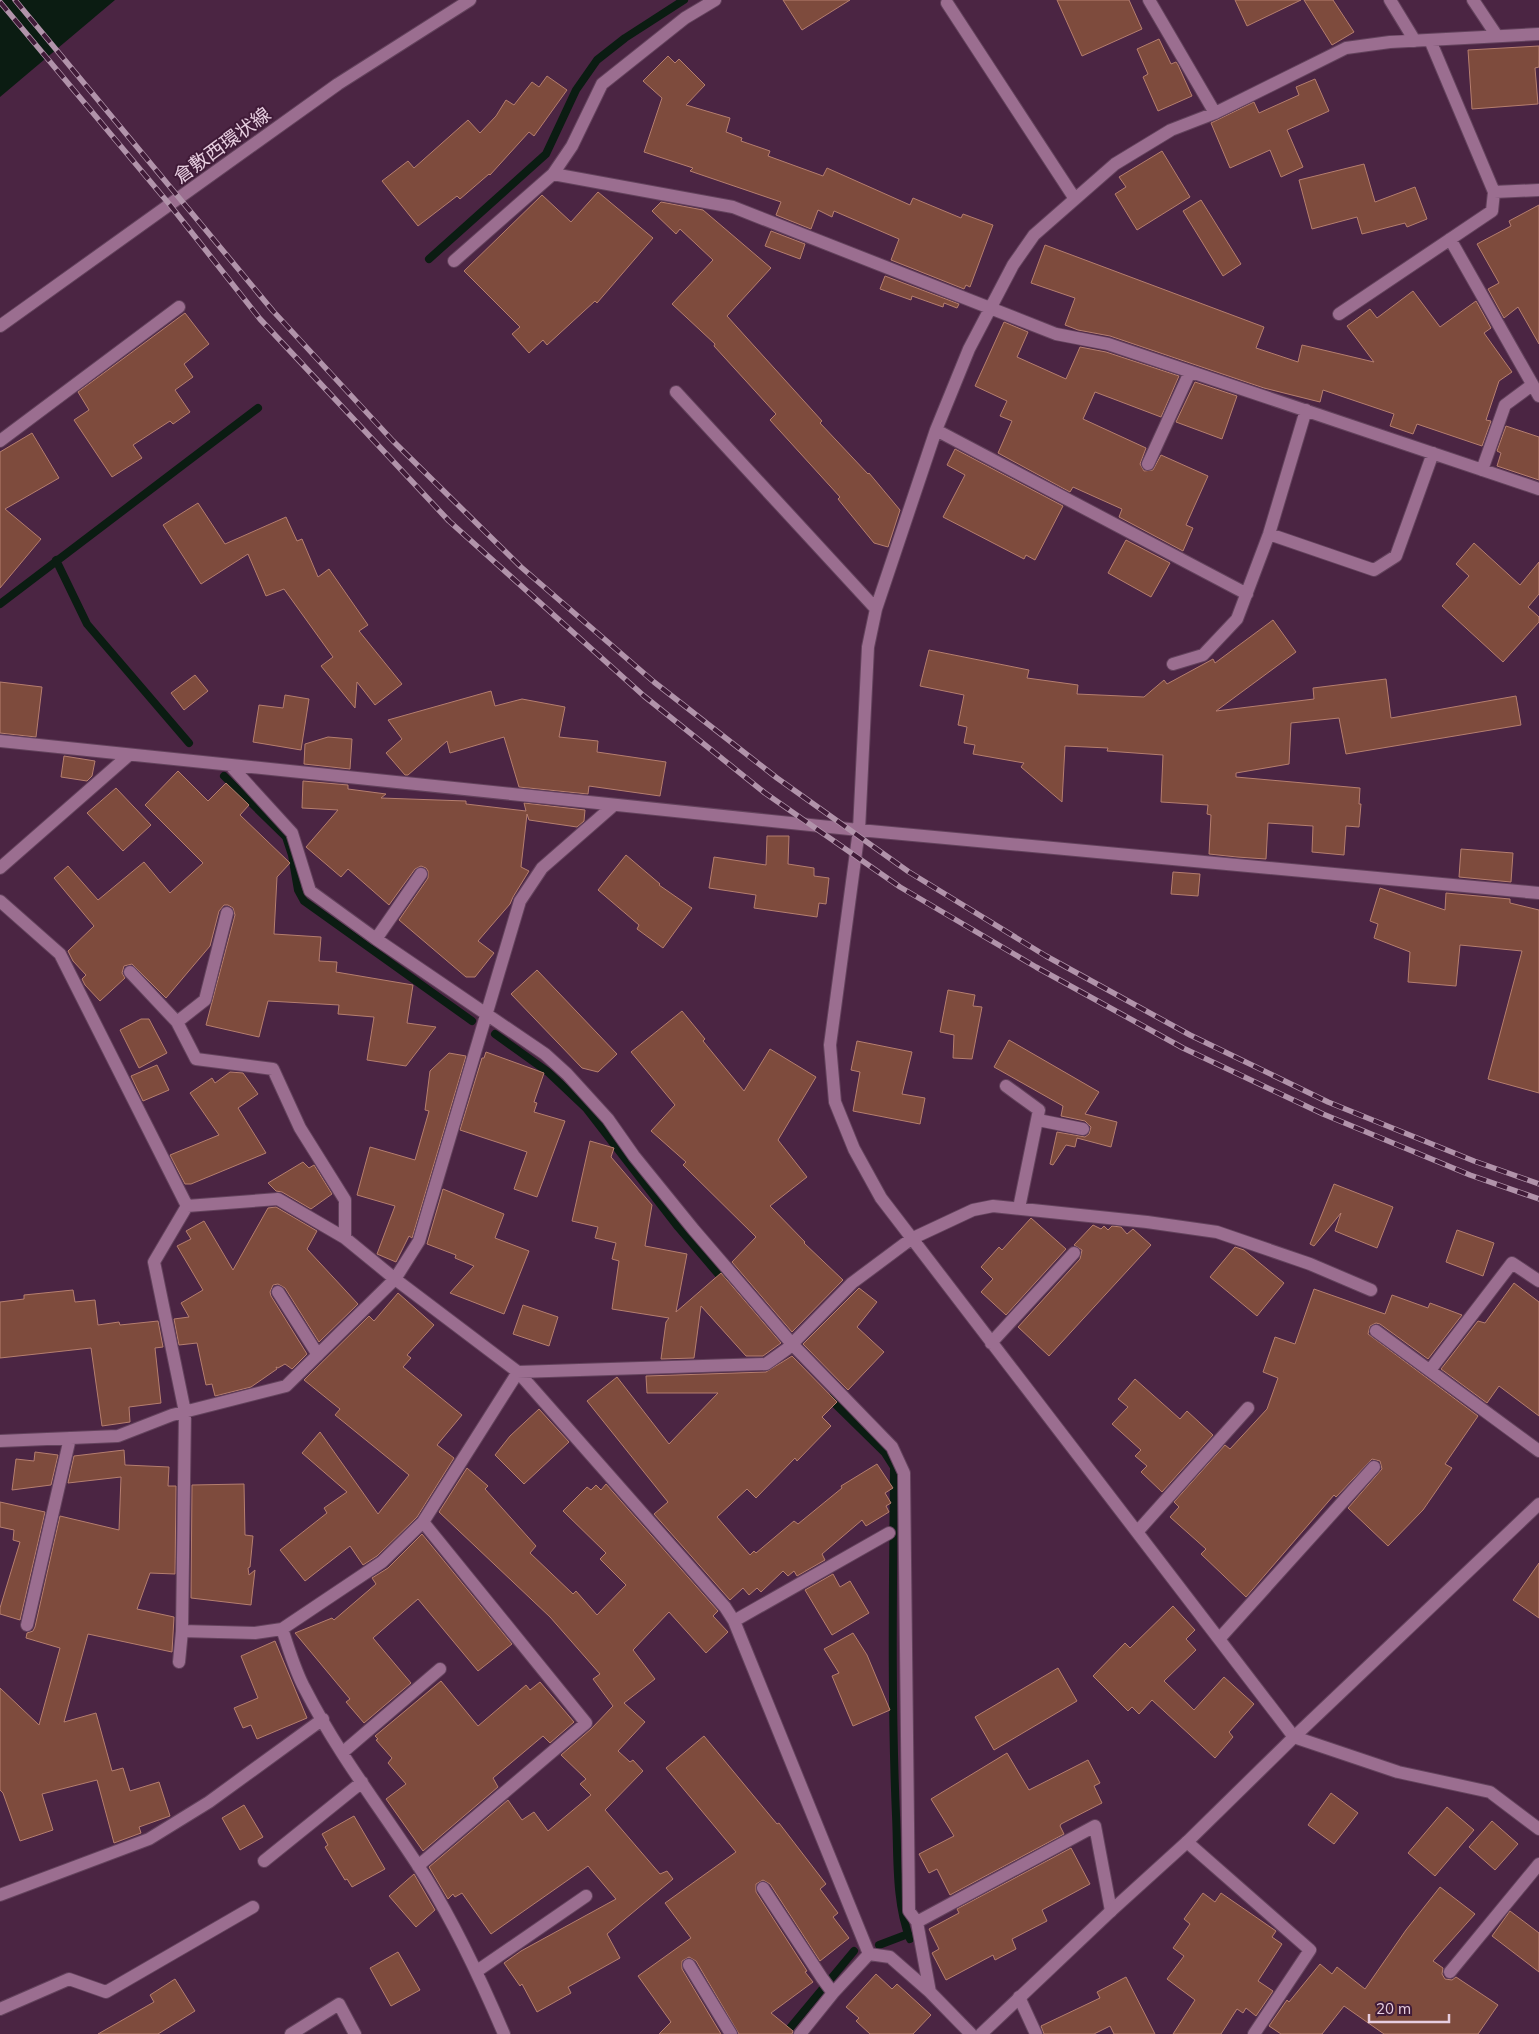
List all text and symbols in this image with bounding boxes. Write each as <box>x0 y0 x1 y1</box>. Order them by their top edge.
street label: 倉敷西環状線 <box>169 102 275 188</box>
scale bar <box>1369 1992 1449 2024</box>
text: 20 m <box>1376 1999 1411 2018</box>

